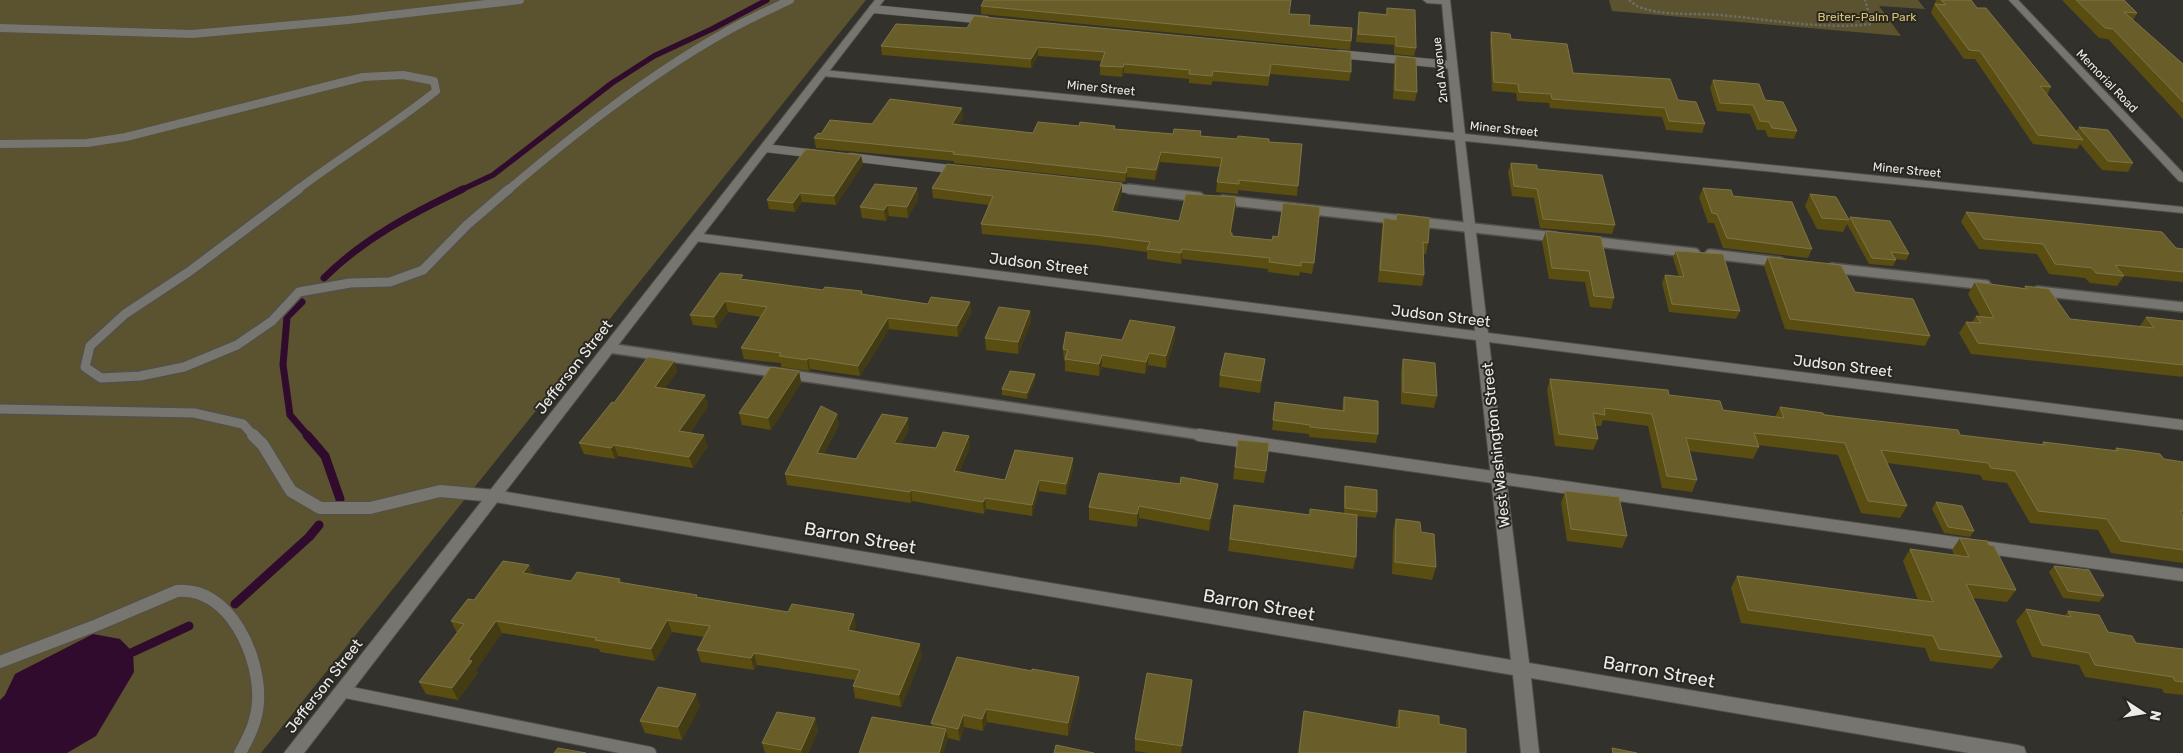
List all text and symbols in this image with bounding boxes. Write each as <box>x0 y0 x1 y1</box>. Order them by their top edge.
park label: Breiter-Palm Park <box>1818 10 1917 24</box>
street label: 2nd Avenue <box>1430 36 1450 104</box>
street label: Memorial Road <box>2073 47 2141 115</box>
street label: Miner Street <box>1066 77 1136 99</box>
street label: Miner Street <box>1469 118 1539 140</box>
street label: Miner Street <box>1872 159 1942 181</box>
street label: Judson Street <box>988 249 1090 279</box>
street label: Judson Street <box>1390 301 1492 331</box>
street label: Jefferson Street <box>532 316 616 418</box>
street label: Judson Street <box>1792 351 1894 381</box>
street label: West Washington Street <box>1478 361 1514 529</box>
street label: Barron Street <box>802 517 918 559</box>
street label: Barron Street <box>1201 584 1317 626</box>
street label: Jefferson Street <box>282 635 366 737</box>
street label: Barron Street <box>1601 651 1717 693</box>
north arrow <box>2118 688 2168 738</box>
text: N <box>2146 709 2165 722</box>

